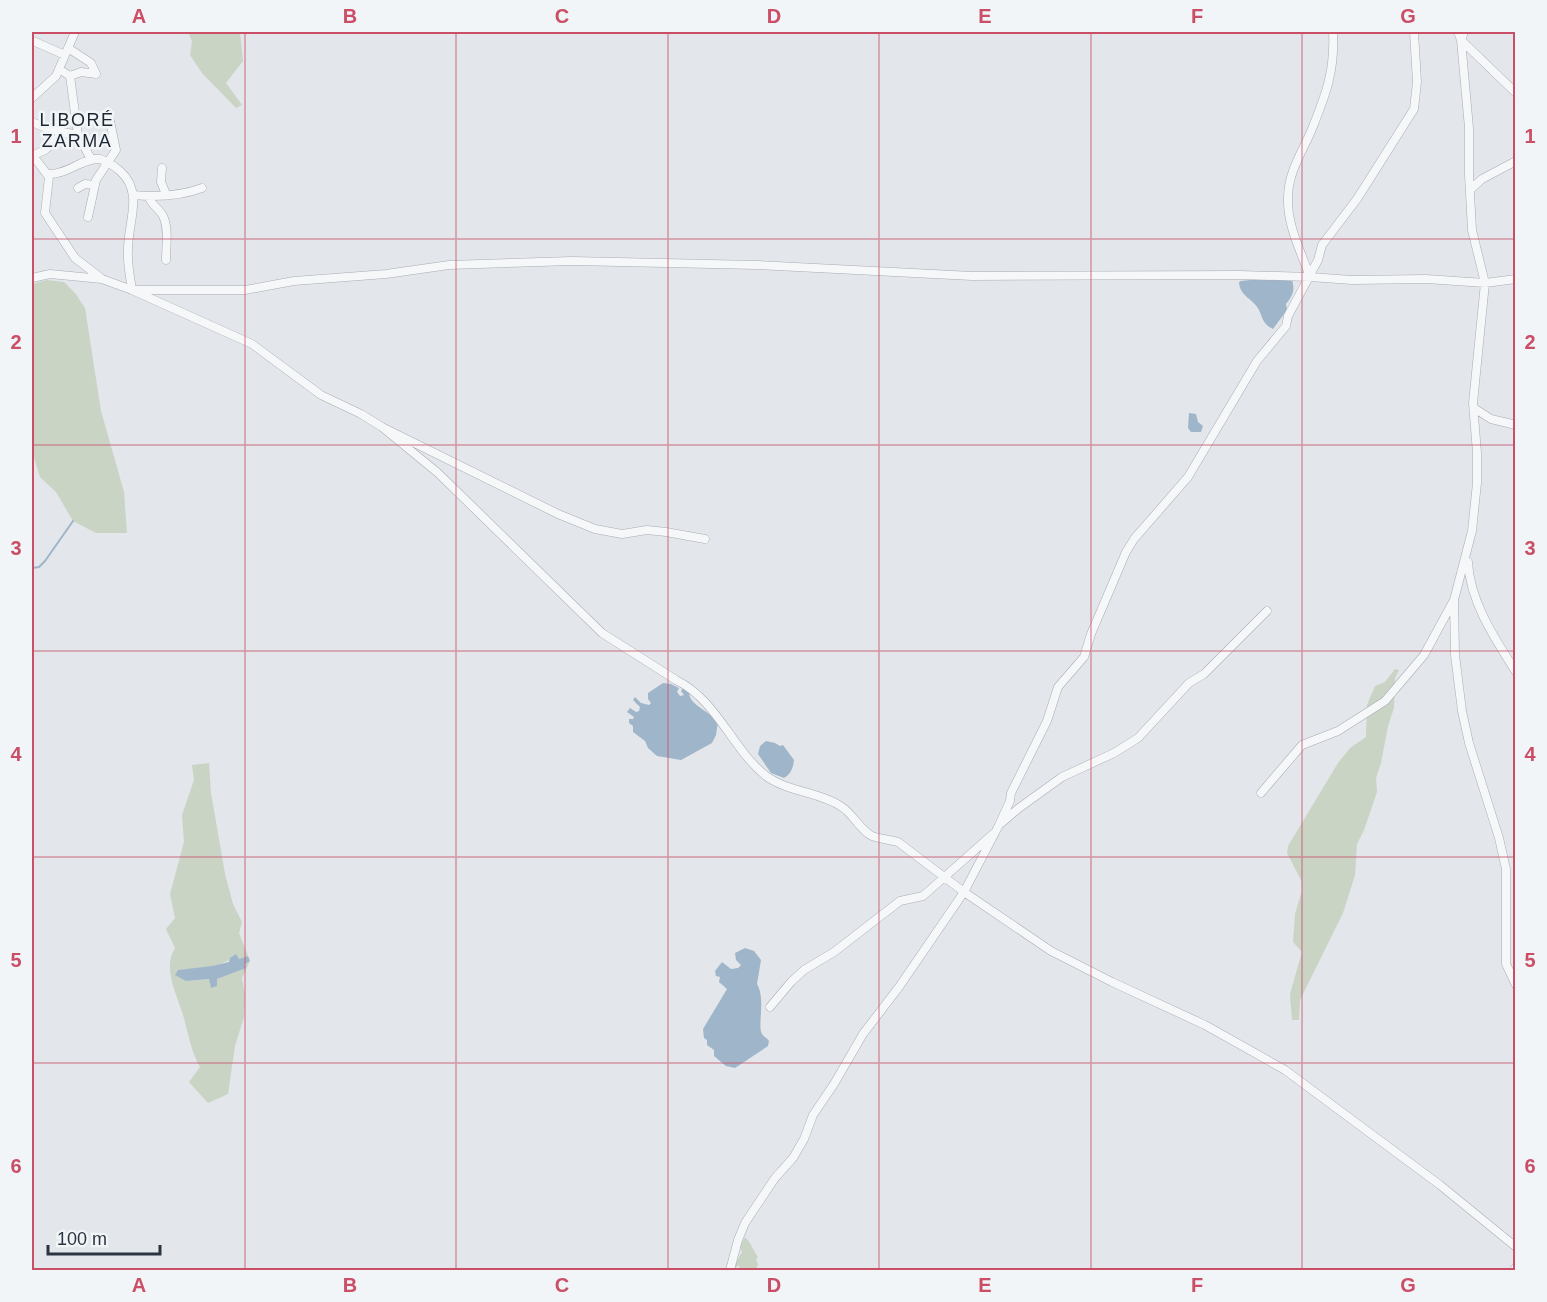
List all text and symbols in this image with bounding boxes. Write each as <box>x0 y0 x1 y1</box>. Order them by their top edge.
text: A <box>132 5 146 27</box>
text: B <box>343 5 357 27</box>
text: C <box>555 5 569 27</box>
text: D <box>767 5 781 27</box>
text: E <box>978 5 992 27</box>
text: F <box>1191 5 1203 27</box>
text: G <box>1400 5 1416 27</box>
district label: LIBORÉ ZARMA <box>39 110 115 151</box>
text: 1 <box>10 125 22 147</box>
text: 1 <box>1524 125 1536 147</box>
text: 2 <box>10 331 22 353</box>
text: 2 <box>1524 331 1536 353</box>
text: 3 <box>10 537 22 559</box>
text: 3 <box>1524 537 1536 559</box>
text: 4 <box>10 743 22 765</box>
text: 4 <box>1524 743 1536 765</box>
text: 5 <box>10 949 22 971</box>
text: 5 <box>1524 949 1536 971</box>
text: 6 <box>10 1155 22 1177</box>
text: 6 <box>1524 1155 1536 1177</box>
scale bar <box>48 1218 160 1256</box>
text: 100 m <box>57 1229 107 1249</box>
text: A <box>132 1274 146 1296</box>
text: B <box>343 1274 357 1296</box>
text: C <box>555 1274 569 1296</box>
text: D <box>767 1274 781 1296</box>
text: E <box>978 1274 992 1296</box>
text: F <box>1191 1274 1203 1296</box>
text: G <box>1400 1274 1416 1296</box>

